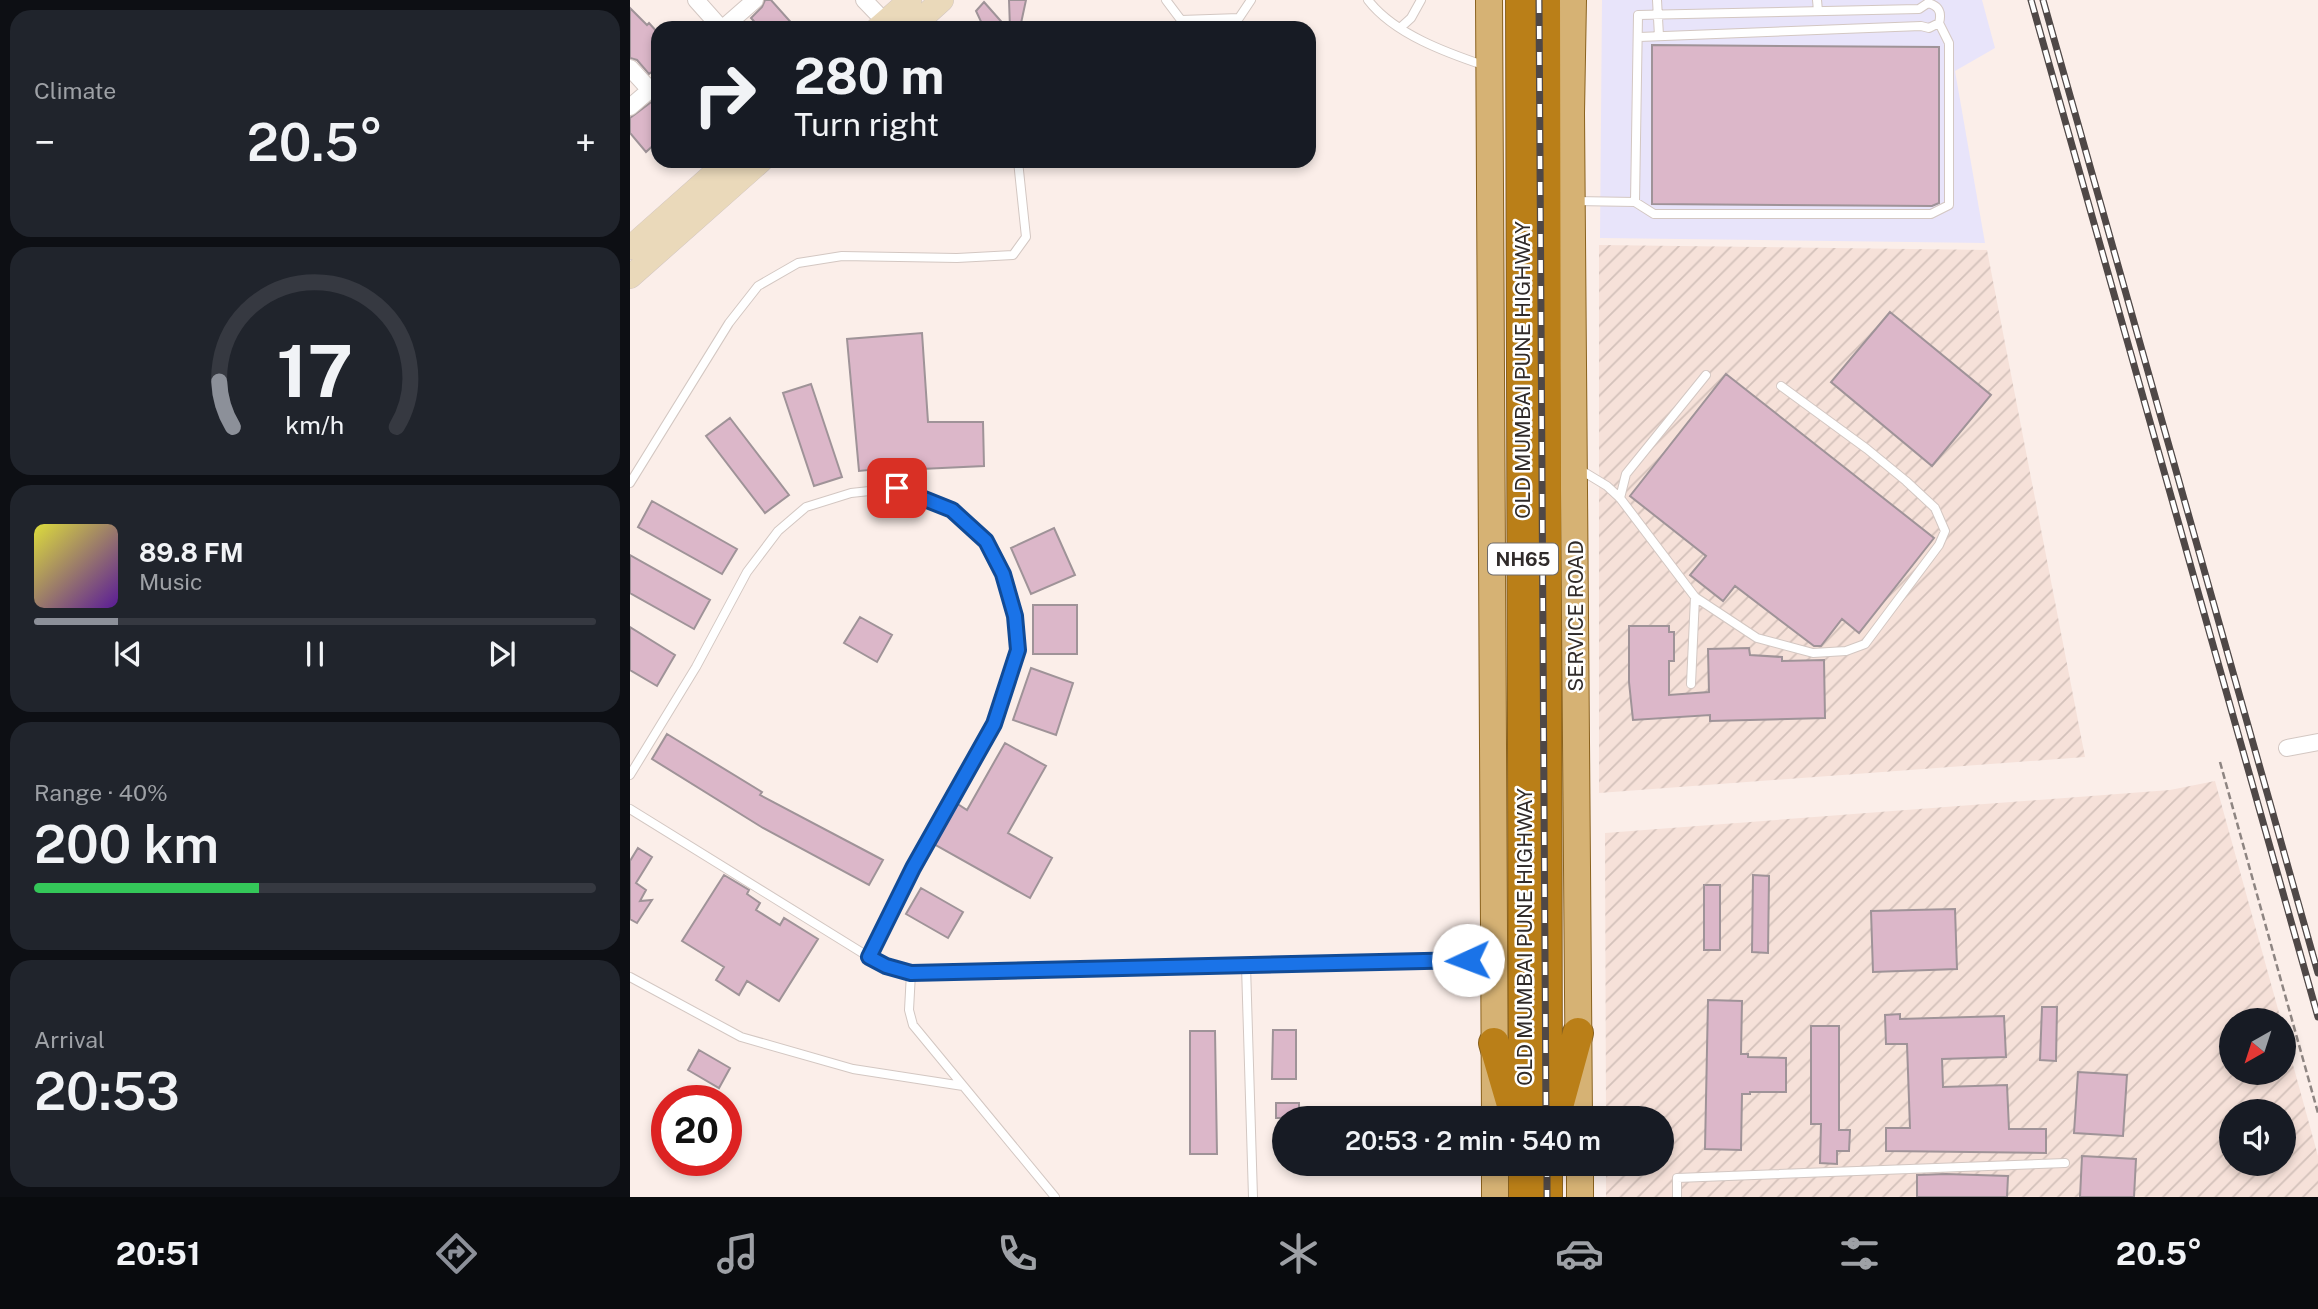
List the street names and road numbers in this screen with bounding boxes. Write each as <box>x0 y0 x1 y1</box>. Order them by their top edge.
street label: OLD MUMBAI PUNE HIGHWAY <box>1510 221 1535 519</box>
street label: SERVICE ROAD <box>1563 540 1588 692</box>
road number: NH65 <box>1488 544 1558 574</box>
street label: OLD MUMBAI PUNE HIGHWAY <box>1512 788 1537 1086</box>

